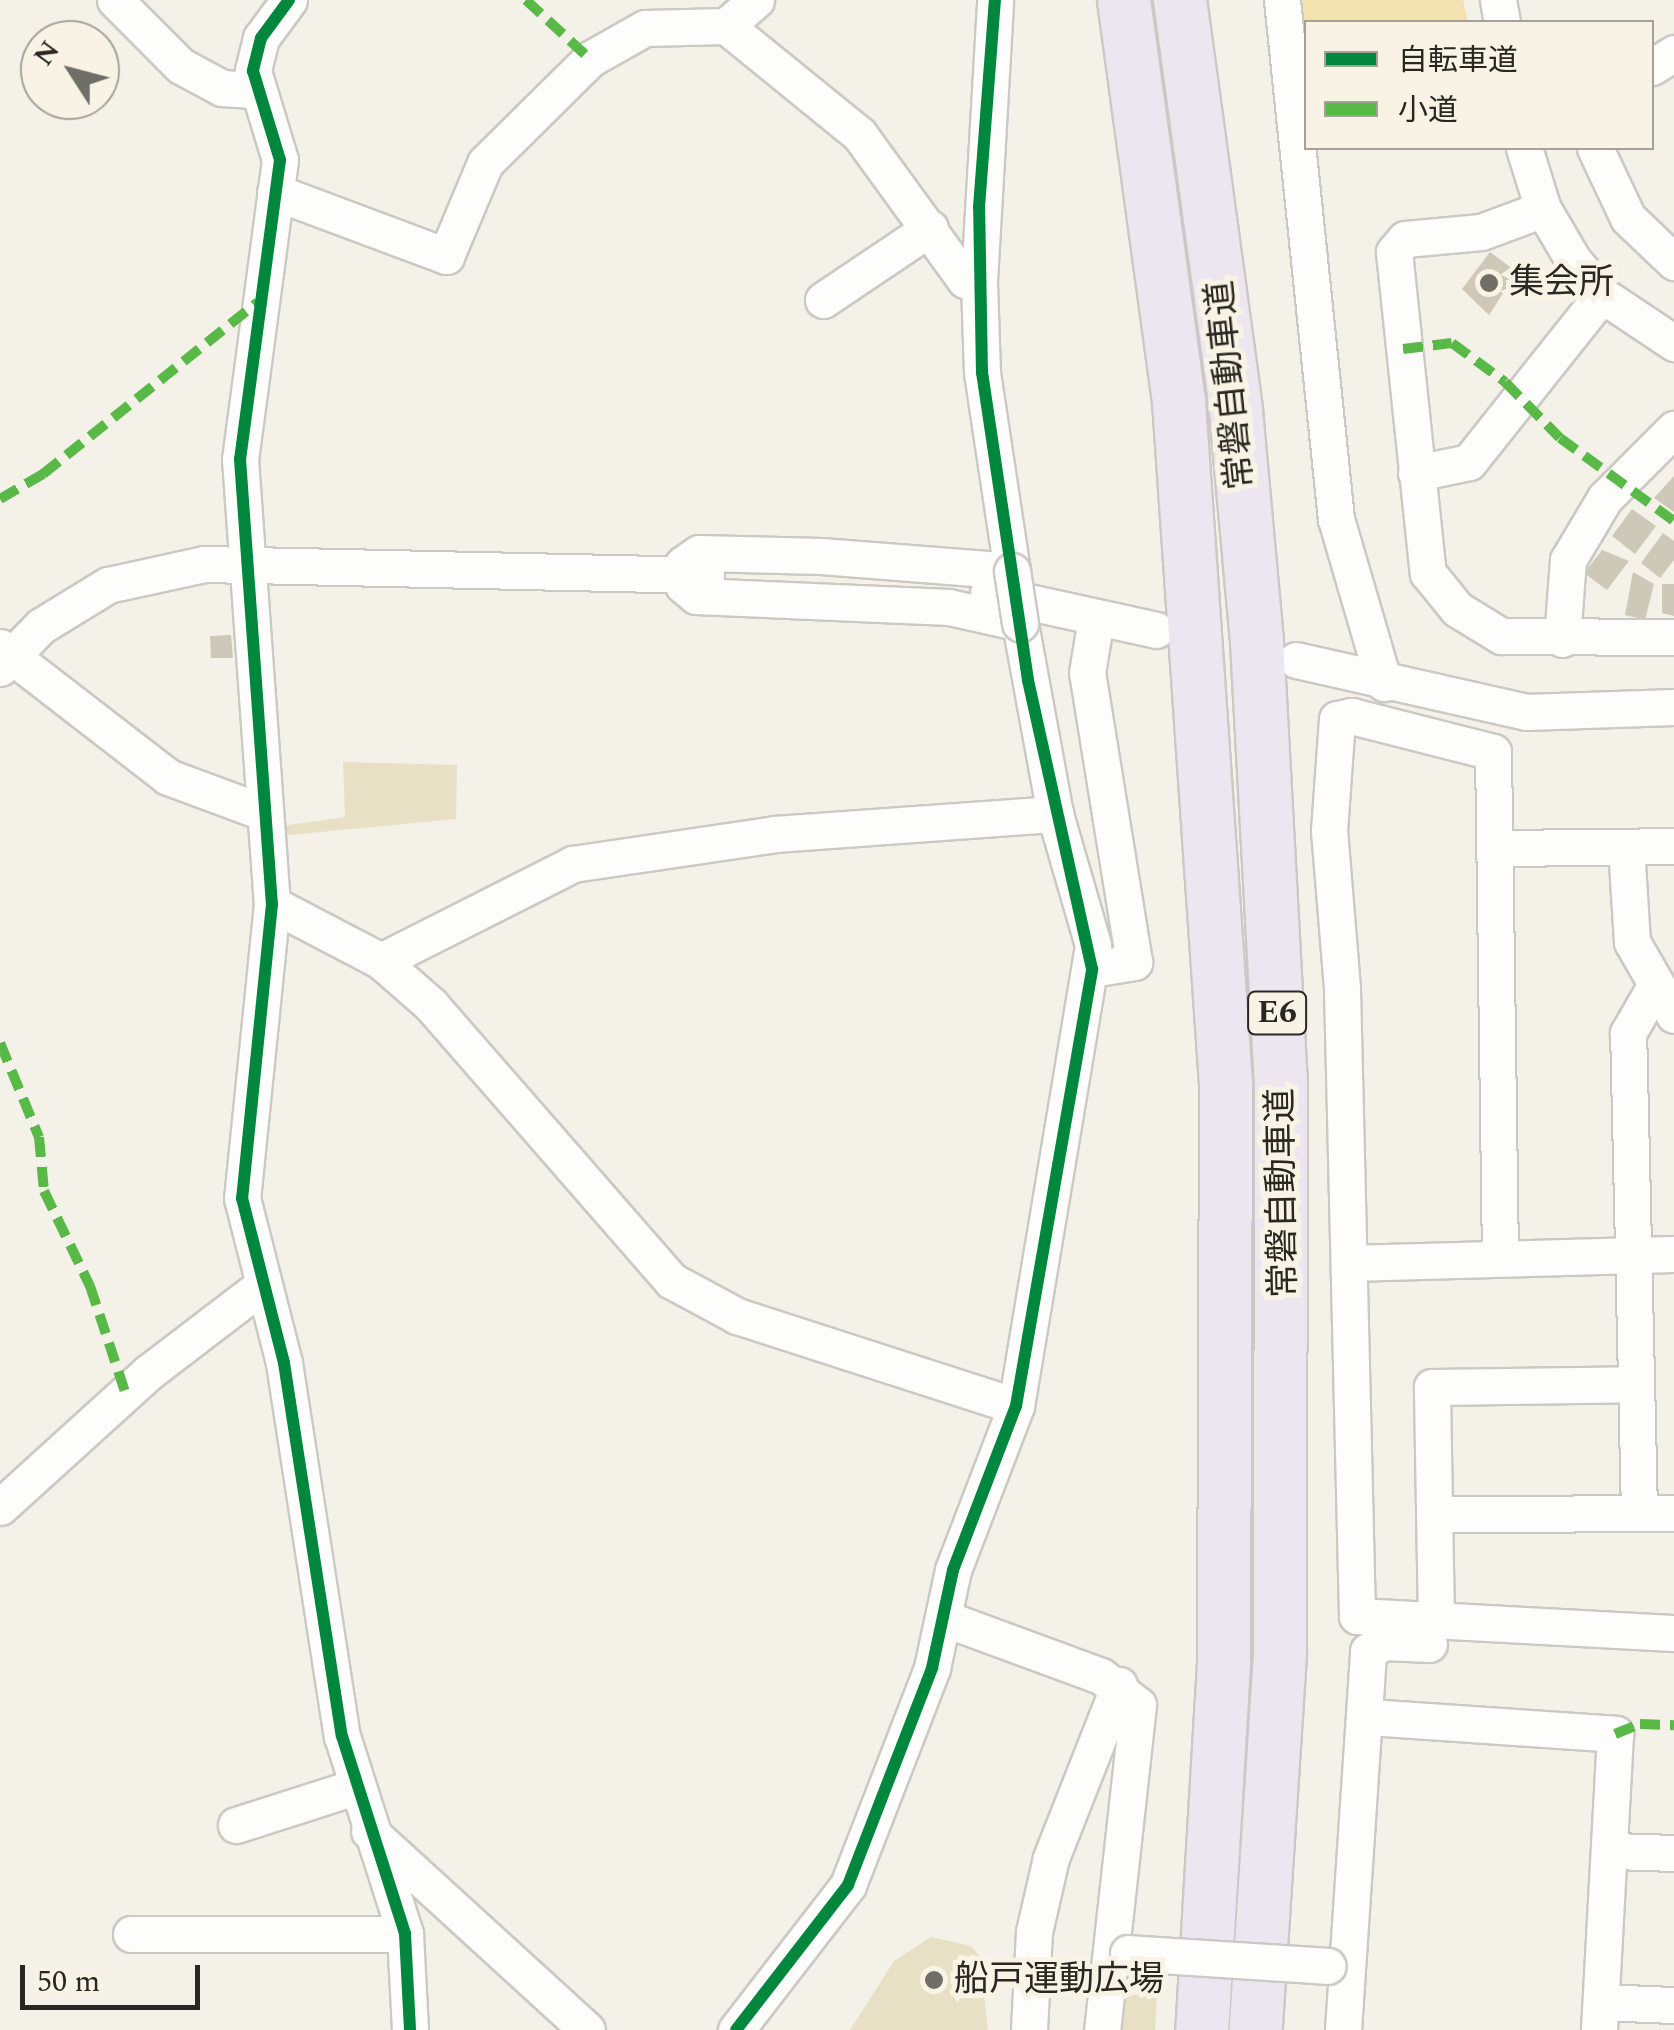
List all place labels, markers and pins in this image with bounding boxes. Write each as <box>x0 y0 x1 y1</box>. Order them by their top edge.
place label: 集会所 <box>1509 262 1614 304</box>
marker: 集会所 <box>1478 272 1500 294</box>
place label: 船戸運動広場 <box>954 1959 1164 2001</box>
marker: 船戸運動広場 <box>923 1969 945 1991</box>

